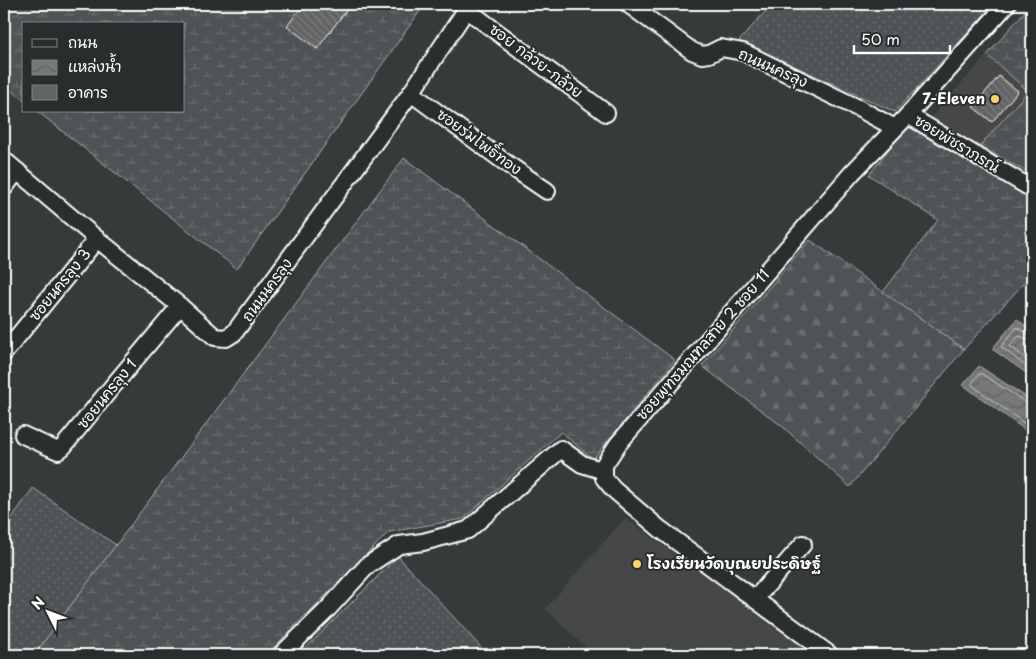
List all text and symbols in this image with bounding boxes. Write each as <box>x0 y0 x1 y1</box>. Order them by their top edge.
street label: ซอย กล้วย-กล้วย <box>485 17 589 103</box>
legend <box>22 22 185 112</box>
scale bar <box>854 22 950 54</box>
text: 50 m <box>861 27 900 50</box>
text: ถนน <box>68 30 97 53</box>
street label: ถนนนครลุง <box>735 41 812 93</box>
text: แหล่งน้ำ <box>68 53 122 77</box>
text: อาคาร <box>68 80 108 103</box>
place label: 7-Eleven <box>922 86 985 109</box>
marker: 7-Eleven <box>989 93 1001 105</box>
street label: ซอยร่มโพธิ์ทอง <box>433 101 528 180</box>
street label: ซอยพัชราภรณ์ <box>910 108 1005 178</box>
street label: ซอยนครลุง 3 <box>22 243 96 326</box>
street label: ถนนนครลุง <box>235 253 298 326</box>
street label: ซอยพุทธมณฑลสาย 2 ซอย 11 <box>630 263 775 425</box>
street label: ซอยนครลุง 1 <box>70 353 142 434</box>
place label: โรงเรียนวัดบุณยประดิษฐ์ <box>646 551 821 575</box>
marker: โรงเรียนวัดบุณยประดิษฐ์ <box>631 558 643 570</box>
north arrow <box>22 586 72 636</box>
text: N <box>26 592 49 614</box>

